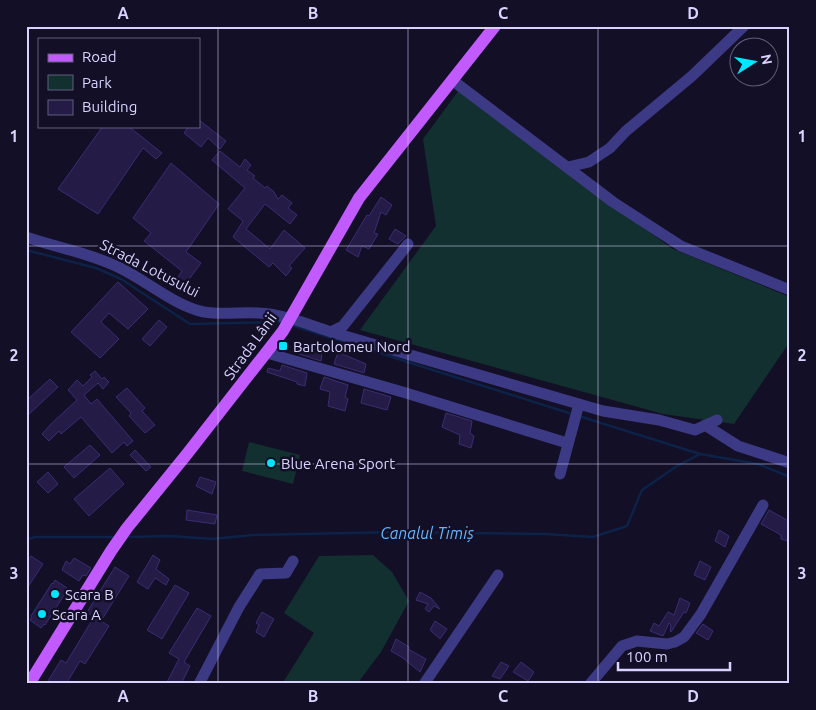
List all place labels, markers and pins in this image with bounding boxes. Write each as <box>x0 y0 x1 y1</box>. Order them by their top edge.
place label: Bartolomeu Nord <box>293 338 410 355</box>
marker: Bartolomeu Nord <box>277 340 289 352</box>
place label: Blue Arena Sport <box>281 455 395 472</box>
marker: Blue Arena Sport <box>265 457 277 469</box>
place label: Scara B <box>65 586 114 603</box>
marker: Scara B <box>49 588 61 600</box>
place label: Scara A <box>52 606 101 623</box>
marker: Scara A <box>36 608 48 620</box>

